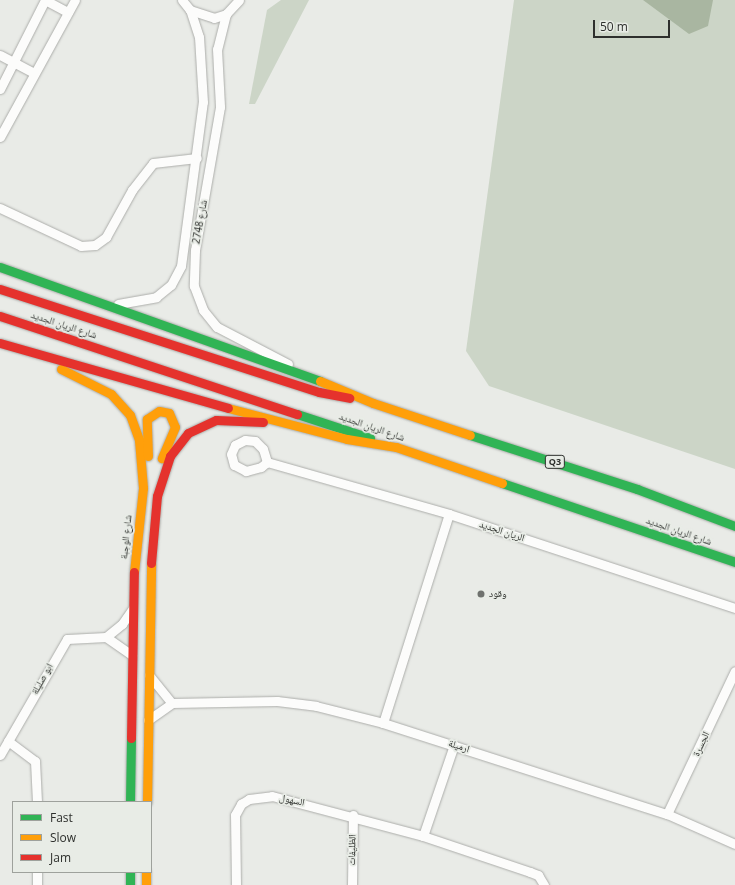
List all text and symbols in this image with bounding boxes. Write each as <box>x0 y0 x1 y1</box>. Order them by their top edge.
scale bar <box>595 12 672 38</box>
text: 50 m <box>600 18 628 35</box>
street label: شارع 2748 <box>190 199 210 245</box>
street label: شارع الريان الجديد <box>30 309 98 341</box>
street label: شارع الريان الجديد <box>338 410 406 444</box>
road number: Q3 <box>544 455 566 469</box>
street label: شارع الوجبة <box>118 514 134 560</box>
street label: شارع الريان الجديد <box>645 514 713 548</box>
street label: الريان الجديد <box>478 518 526 544</box>
place label: وقود <box>489 588 507 600</box>
marker: وقود <box>476 589 486 599</box>
street label: ابو صليلة <box>29 662 55 696</box>
street label: الجسرة <box>690 730 712 758</box>
street label: ارميلة <box>447 737 471 755</box>
street label: السهول <box>278 791 306 809</box>
legend <box>12 801 152 873</box>
text: Fast <box>50 809 73 826</box>
text: Slow <box>50 829 76 846</box>
street label: الظليفات <box>346 834 358 866</box>
text: Jam <box>50 849 71 866</box>

